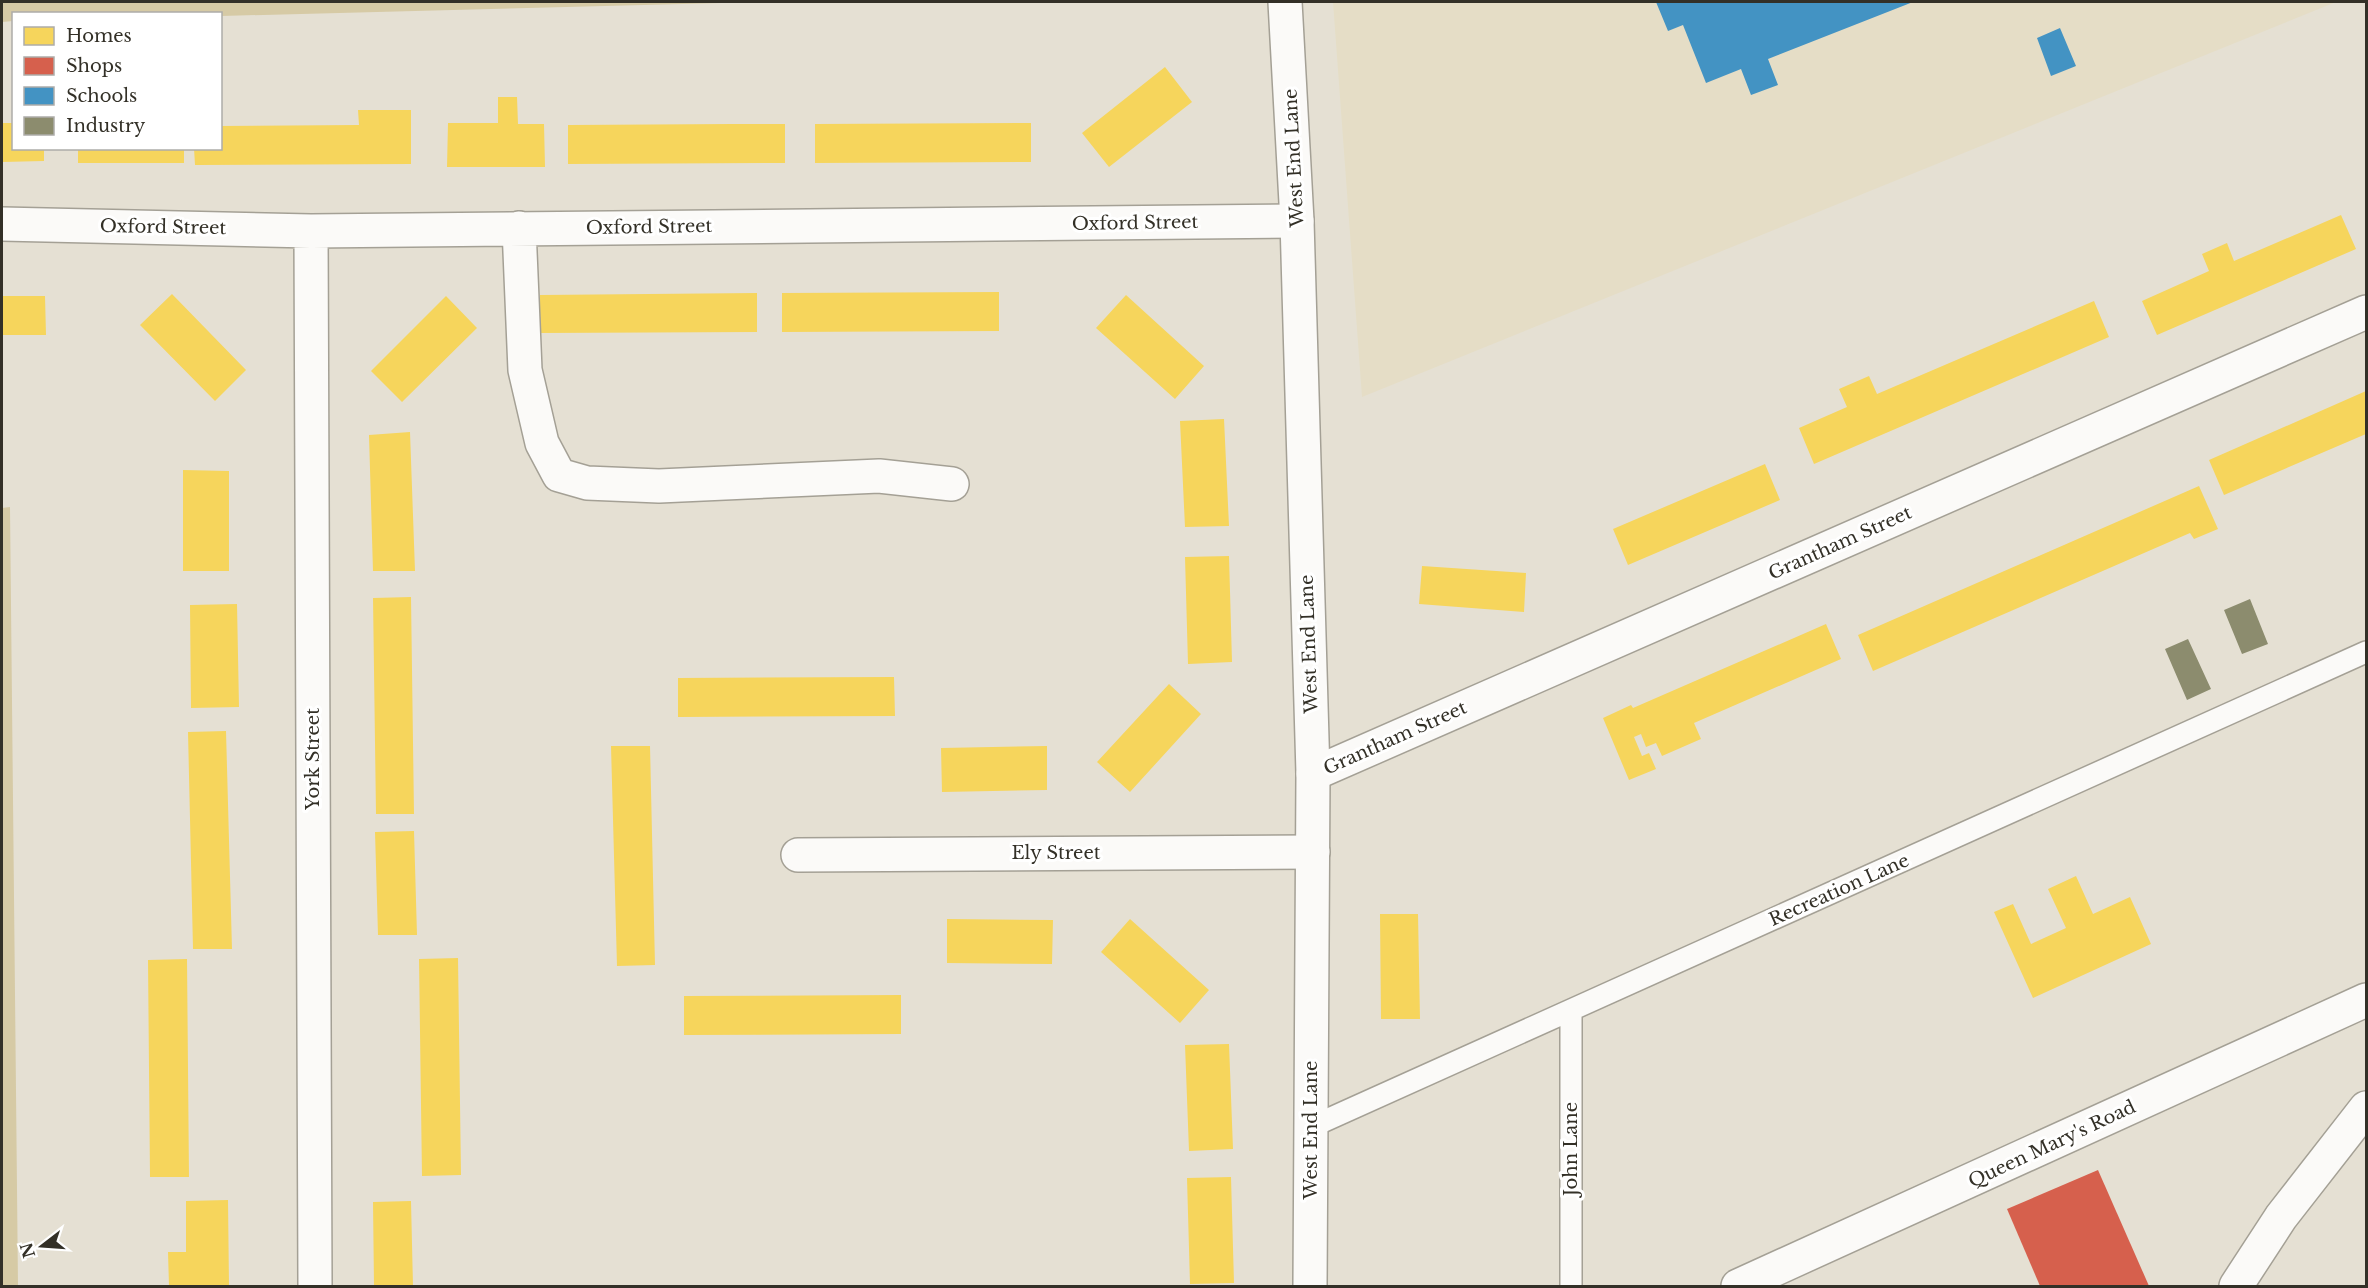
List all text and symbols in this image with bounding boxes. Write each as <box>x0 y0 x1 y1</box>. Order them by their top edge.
legend <box>12 12 222 150</box>
text: Homes <box>66 25 132 47</box>
text: Shops <box>66 55 122 77</box>
text: Schools <box>66 85 137 107</box>
street label: West End Lane <box>1279 88 1309 229</box>
text: Industry <box>66 115 146 137</box>
street label: Oxford Street <box>1072 211 1199 235</box>
street label: Oxford Street <box>100 215 227 239</box>
street label: Oxford Street <box>586 215 713 239</box>
street label: Grantham Street <box>1765 501 1915 584</box>
street label: West End Lane <box>1296 574 1322 715</box>
street label: Grantham Street <box>1320 696 1470 779</box>
street label: York Street <box>302 708 324 811</box>
street label: Ely Street <box>1011 842 1101 864</box>
street label: Recreation Lane <box>1766 849 1912 931</box>
street label: West End Lane <box>1300 1061 1322 1200</box>
street label: Queen Mary's Road <box>1965 1096 2139 1192</box>
street label: John Lane <box>1560 1102 1582 1198</box>
north arrow <box>12 1216 72 1276</box>
text: N <box>16 1240 39 1261</box>

